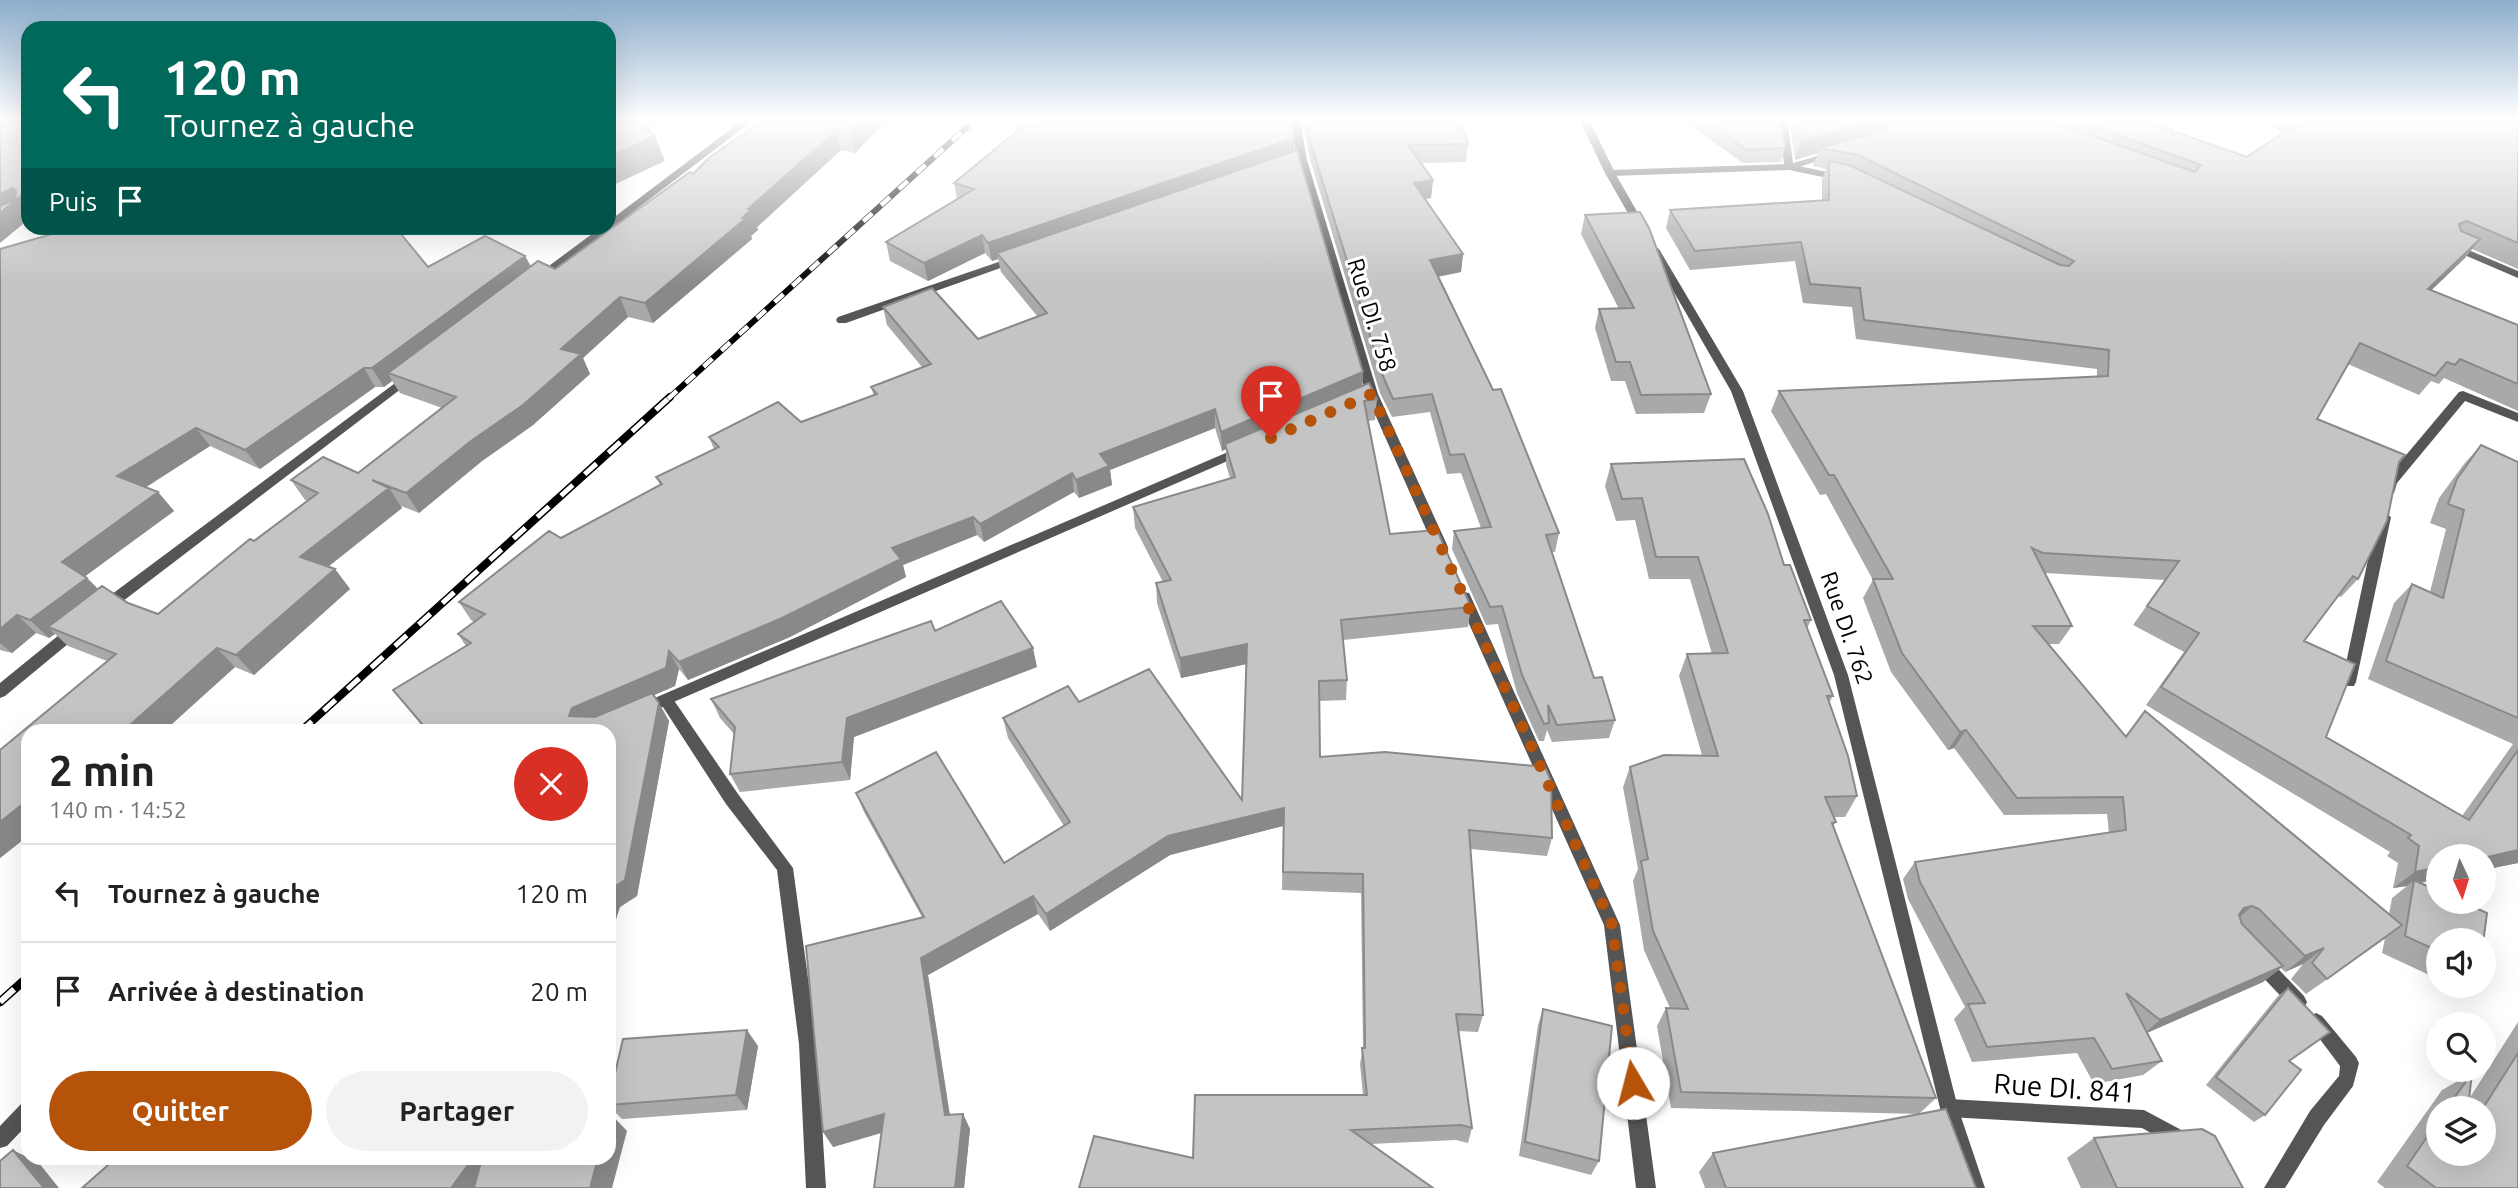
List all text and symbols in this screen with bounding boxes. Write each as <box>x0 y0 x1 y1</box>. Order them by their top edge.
icon: left <box>49 49 140 140</box>
text: 120 m <box>164 49 301 104</box>
text: Tournez à gauche <box>164 107 415 143</box>
icon: arrive <box>111 182 149 220</box>
text: Puis <box>49 187 97 216</box>
street label: Rue DI. 758 <box>1343 255 1402 375</box>
pin <box>1241 366 1301 438</box>
icon: arrive <box>1252 377 1290 415</box>
street label: Rue DI. 762 <box>1817 568 1878 687</box>
text: 2 min <box>49 747 155 794</box>
button: close <box>514 747 588 821</box>
text: 140 m · 14:52 <box>49 797 187 822</box>
north arrow <box>2426 844 2496 914</box>
map controls <box>2426 844 2496 1166</box>
icon: left <box>49 874 87 912</box>
text: Tournez à gauche <box>108 879 320 908</box>
text: 120 m <box>516 879 588 908</box>
button: sound <box>2426 928 2496 998</box>
icon: arrive <box>49 972 87 1010</box>
text: Arrivée à destination <box>108 977 364 1006</box>
text: 20 m <box>530 977 588 1006</box>
button: search <box>2426 1012 2496 1082</box>
position arrow <box>1596 1046 1670 1120</box>
street label: Rue DI. 841 <box>1993 1067 2137 1108</box>
button: Quitter <box>49 1071 312 1151</box>
button: Partager <box>326 1071 588 1151</box>
button: layers <box>2426 1096 2496 1166</box>

